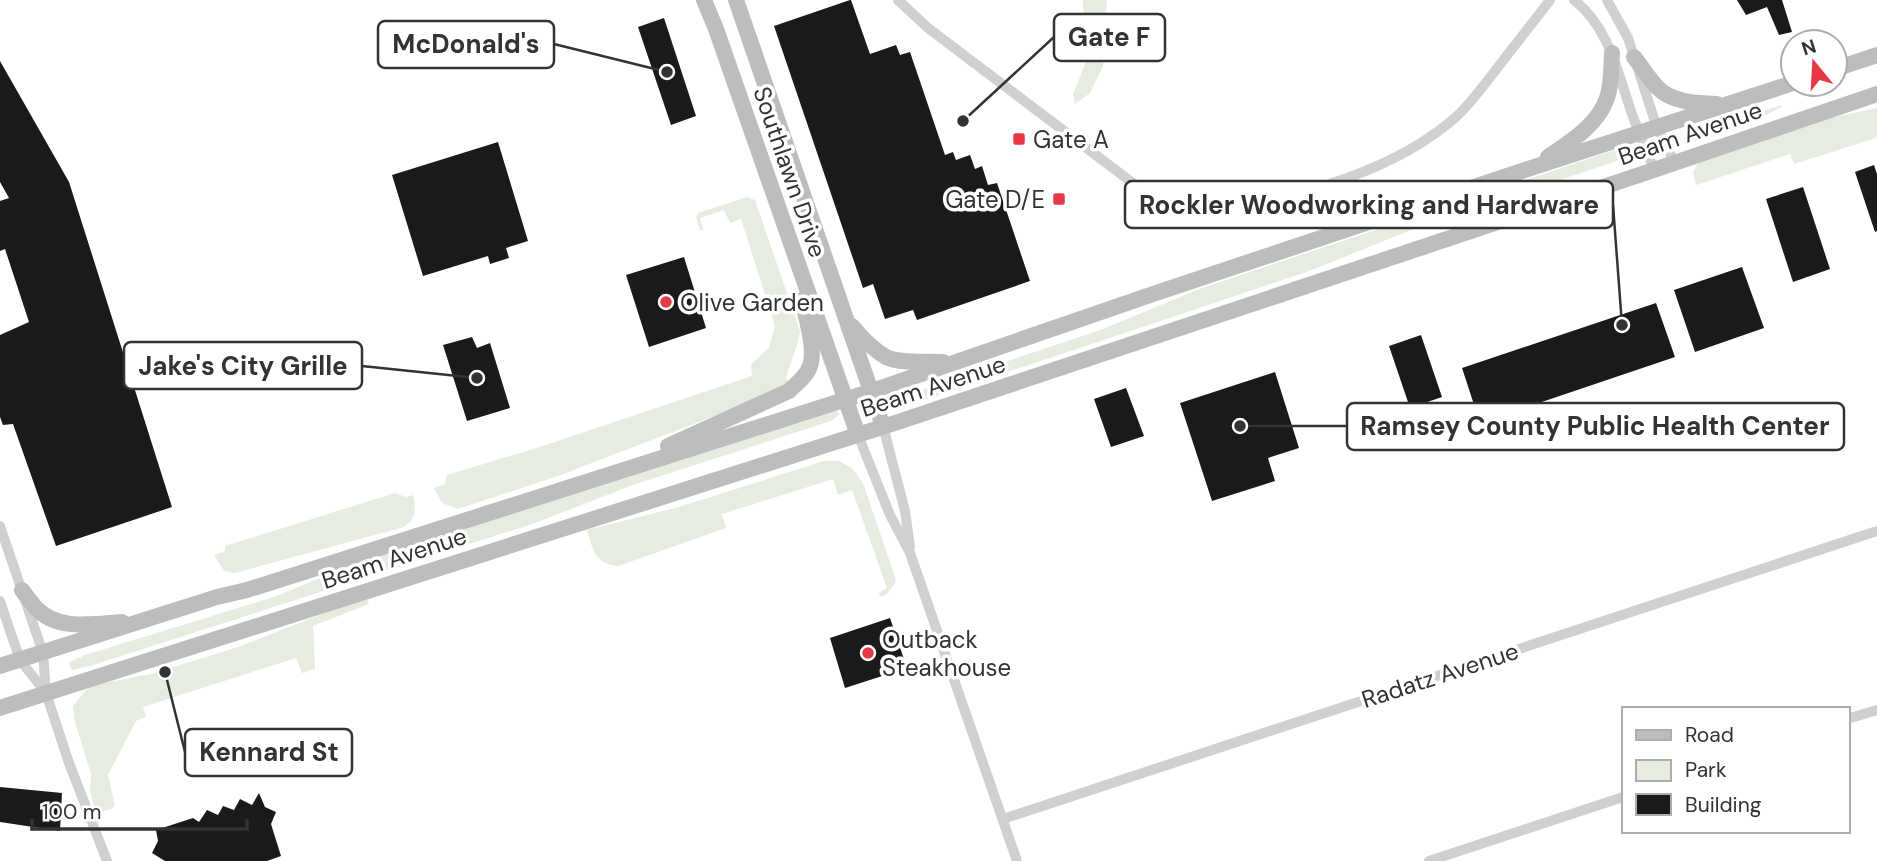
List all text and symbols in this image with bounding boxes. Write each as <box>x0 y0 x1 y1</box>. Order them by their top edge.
callout: Gate F <box>1054 14 1165 61</box>
text: Gate F <box>1068 20 1150 54</box>
callout: McDonald's <box>378 21 554 68</box>
text: McDonald's <box>392 27 540 61</box>
north arrow <box>1779 28 1849 98</box>
text: N <box>1798 33 1819 61</box>
street label: Southlawn Drive <box>746 83 834 261</box>
street label: Beam Avenue <box>1614 94 1766 172</box>
place label: Gate A <box>1033 124 1109 155</box>
marker: Gate A <box>1011 131 1027 147</box>
callout: Rockler Woodworking and Hardware <box>1125 181 1613 228</box>
place label: Gate D/E <box>945 184 1045 215</box>
text: Rockler Woodworking and Hardware <box>1139 188 1599 222</box>
marker: Gate D/E <box>1051 191 1067 207</box>
place label: Olive Garden <box>680 287 824 318</box>
marker: Olive Garden <box>658 294 674 310</box>
callout: Jake's City Grille <box>124 342 362 389</box>
street label: Beam Avenue <box>857 348 1009 424</box>
text: Jake's City Grille <box>138 349 348 383</box>
callout: Ramsey County Public Health Center <box>1347 403 1844 450</box>
text: Ramsey County Public Health Center <box>1360 409 1830 443</box>
street label: Beam Avenue <box>318 520 470 596</box>
place label: Outback Steakhouse <box>882 624 1011 683</box>
street label: Radatz Avenue <box>1358 635 1522 715</box>
marker: Outback Steakhouse <box>860 645 876 661</box>
legend <box>1622 707 1849 833</box>
text: Road <box>1685 721 1734 749</box>
callout: Kennard St <box>185 729 352 776</box>
text: Kennard St <box>199 735 339 769</box>
text: Park <box>1685 756 1727 784</box>
scale bar <box>32 788 247 832</box>
text: Building <box>1685 791 1762 819</box>
text: 100 m <box>42 798 102 826</box>

